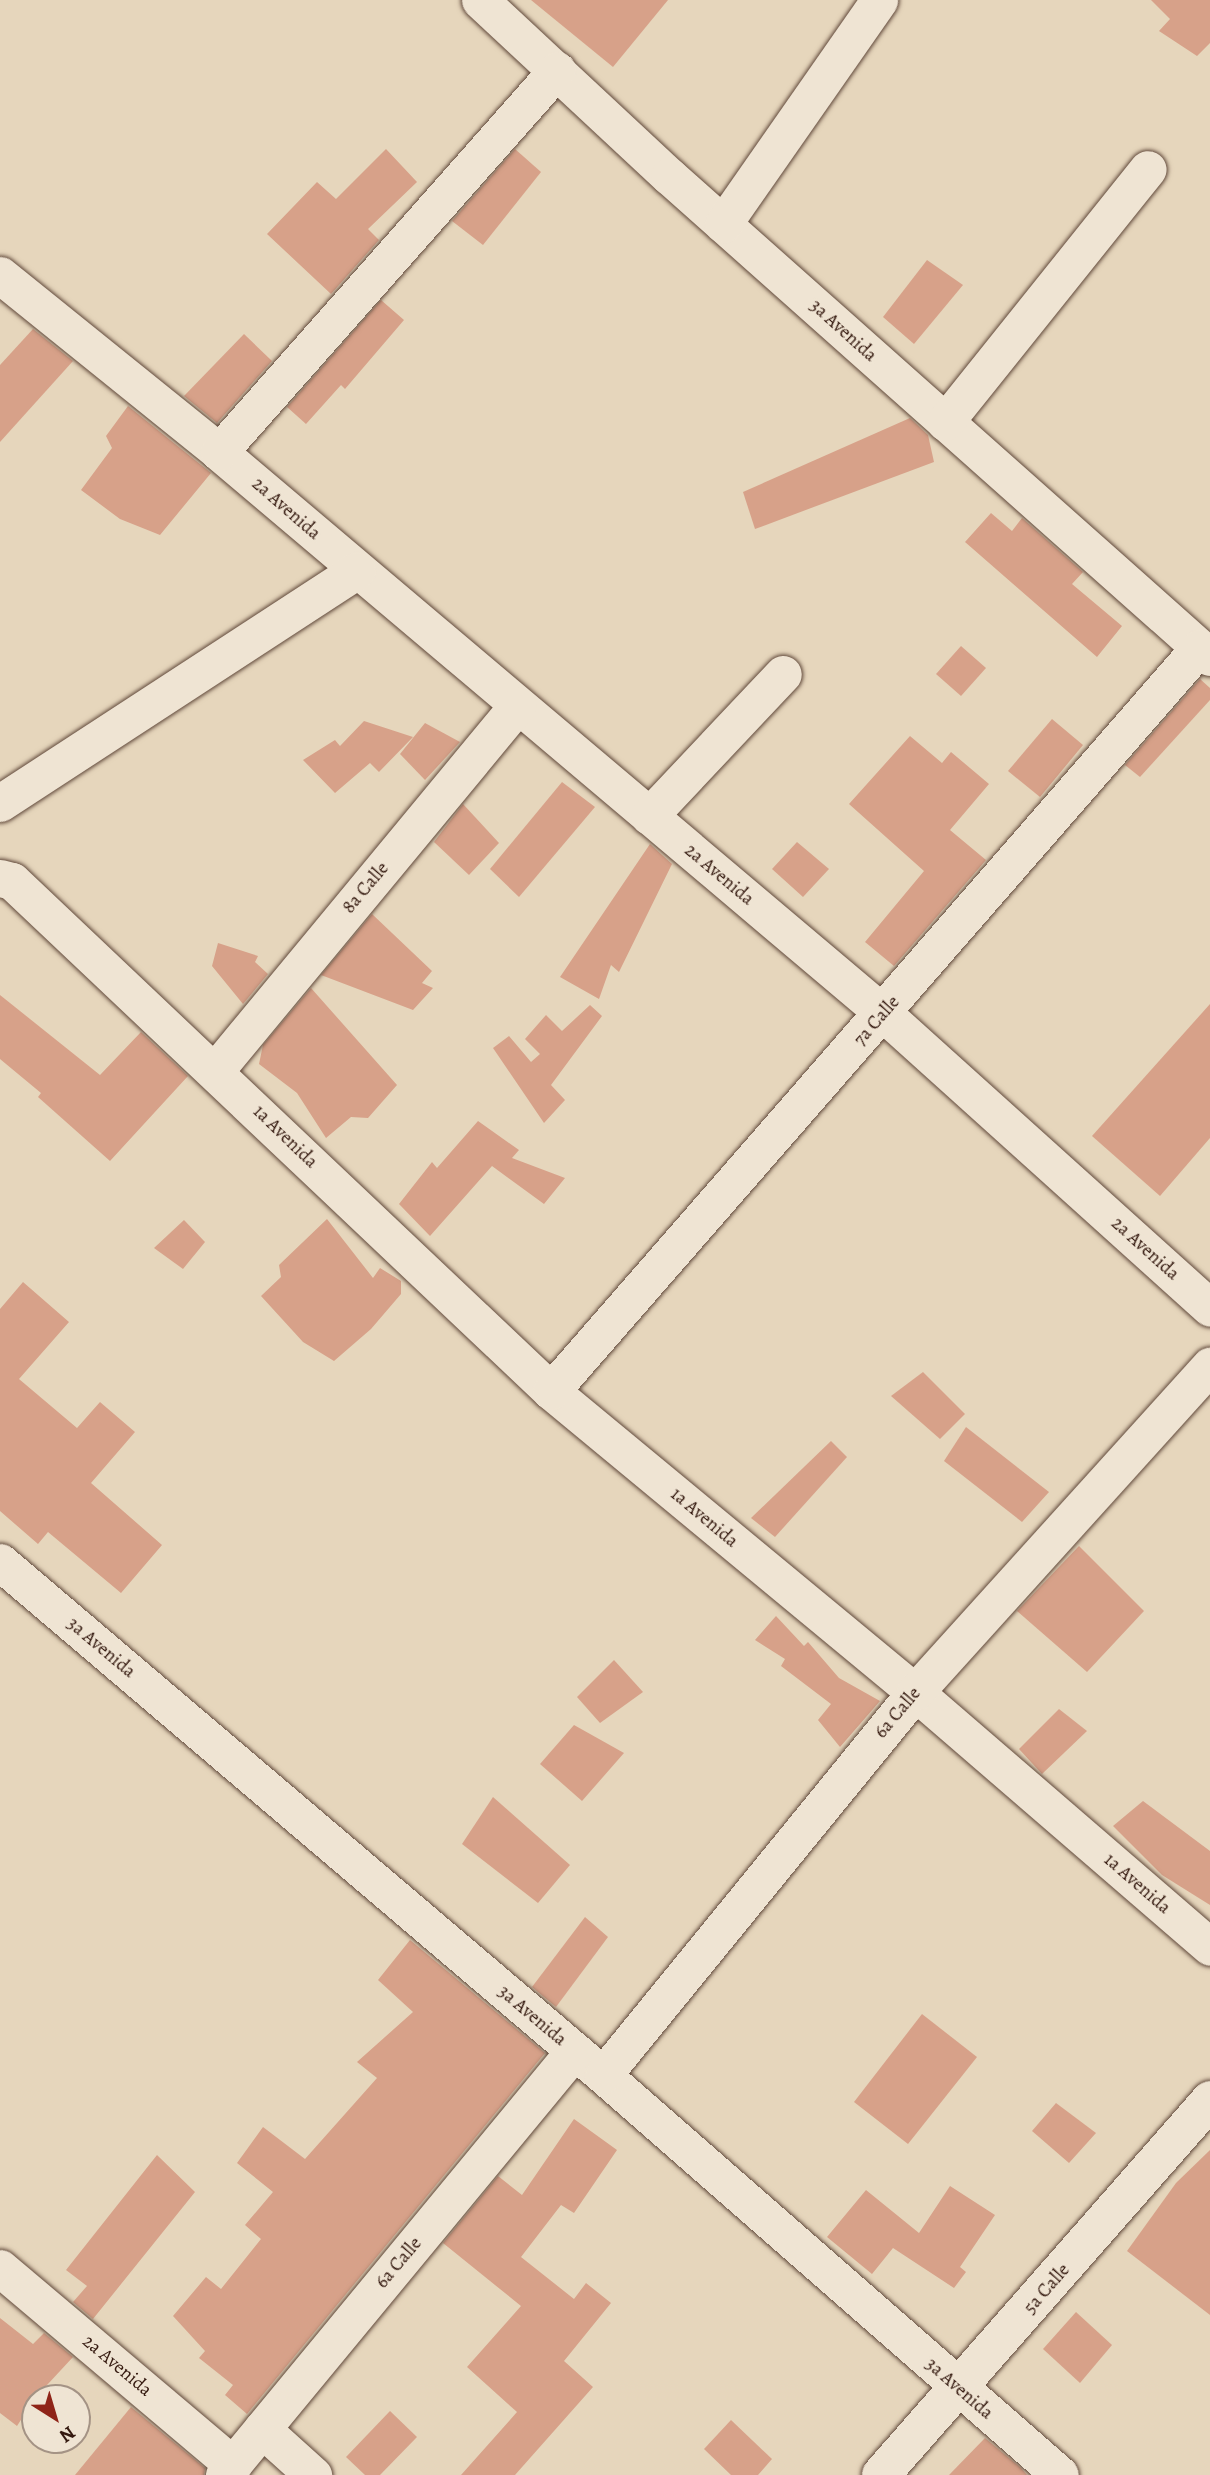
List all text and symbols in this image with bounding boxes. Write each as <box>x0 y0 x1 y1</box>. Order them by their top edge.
street label: 3a Avenida <box>805 295 881 367</box>
street label: 2a Avenida <box>247 473 325 545</box>
street label: 2a Avenida <box>680 839 758 911</box>
street label: 8a Calle <box>338 858 394 918</box>
street label: 7a Calle <box>849 991 905 1051</box>
street label: 1a Avenida <box>248 1101 322 1173</box>
street label: 2a Avenida <box>1106 1212 1184 1286</box>
street label: 1a Avenida <box>666 1483 742 1553</box>
street label: 3a Avenida <box>62 1613 140 1683</box>
street label: 6a Calle <box>870 1683 926 1743</box>
street label: 1a Avenida <box>1099 1849 1175 1919</box>
street label: 3a Avenida <box>493 1981 571 2051</box>
street label: 6a Calle <box>371 2233 427 2293</box>
street label: 5a Calle <box>1019 2259 1075 2319</box>
street label: 2a Avenida <box>78 2330 156 2402</box>
street label: 3a Avenida <box>920 2353 998 2425</box>
north arrow <box>21 2384 91 2454</box>
text: N <box>54 2420 81 2449</box>

